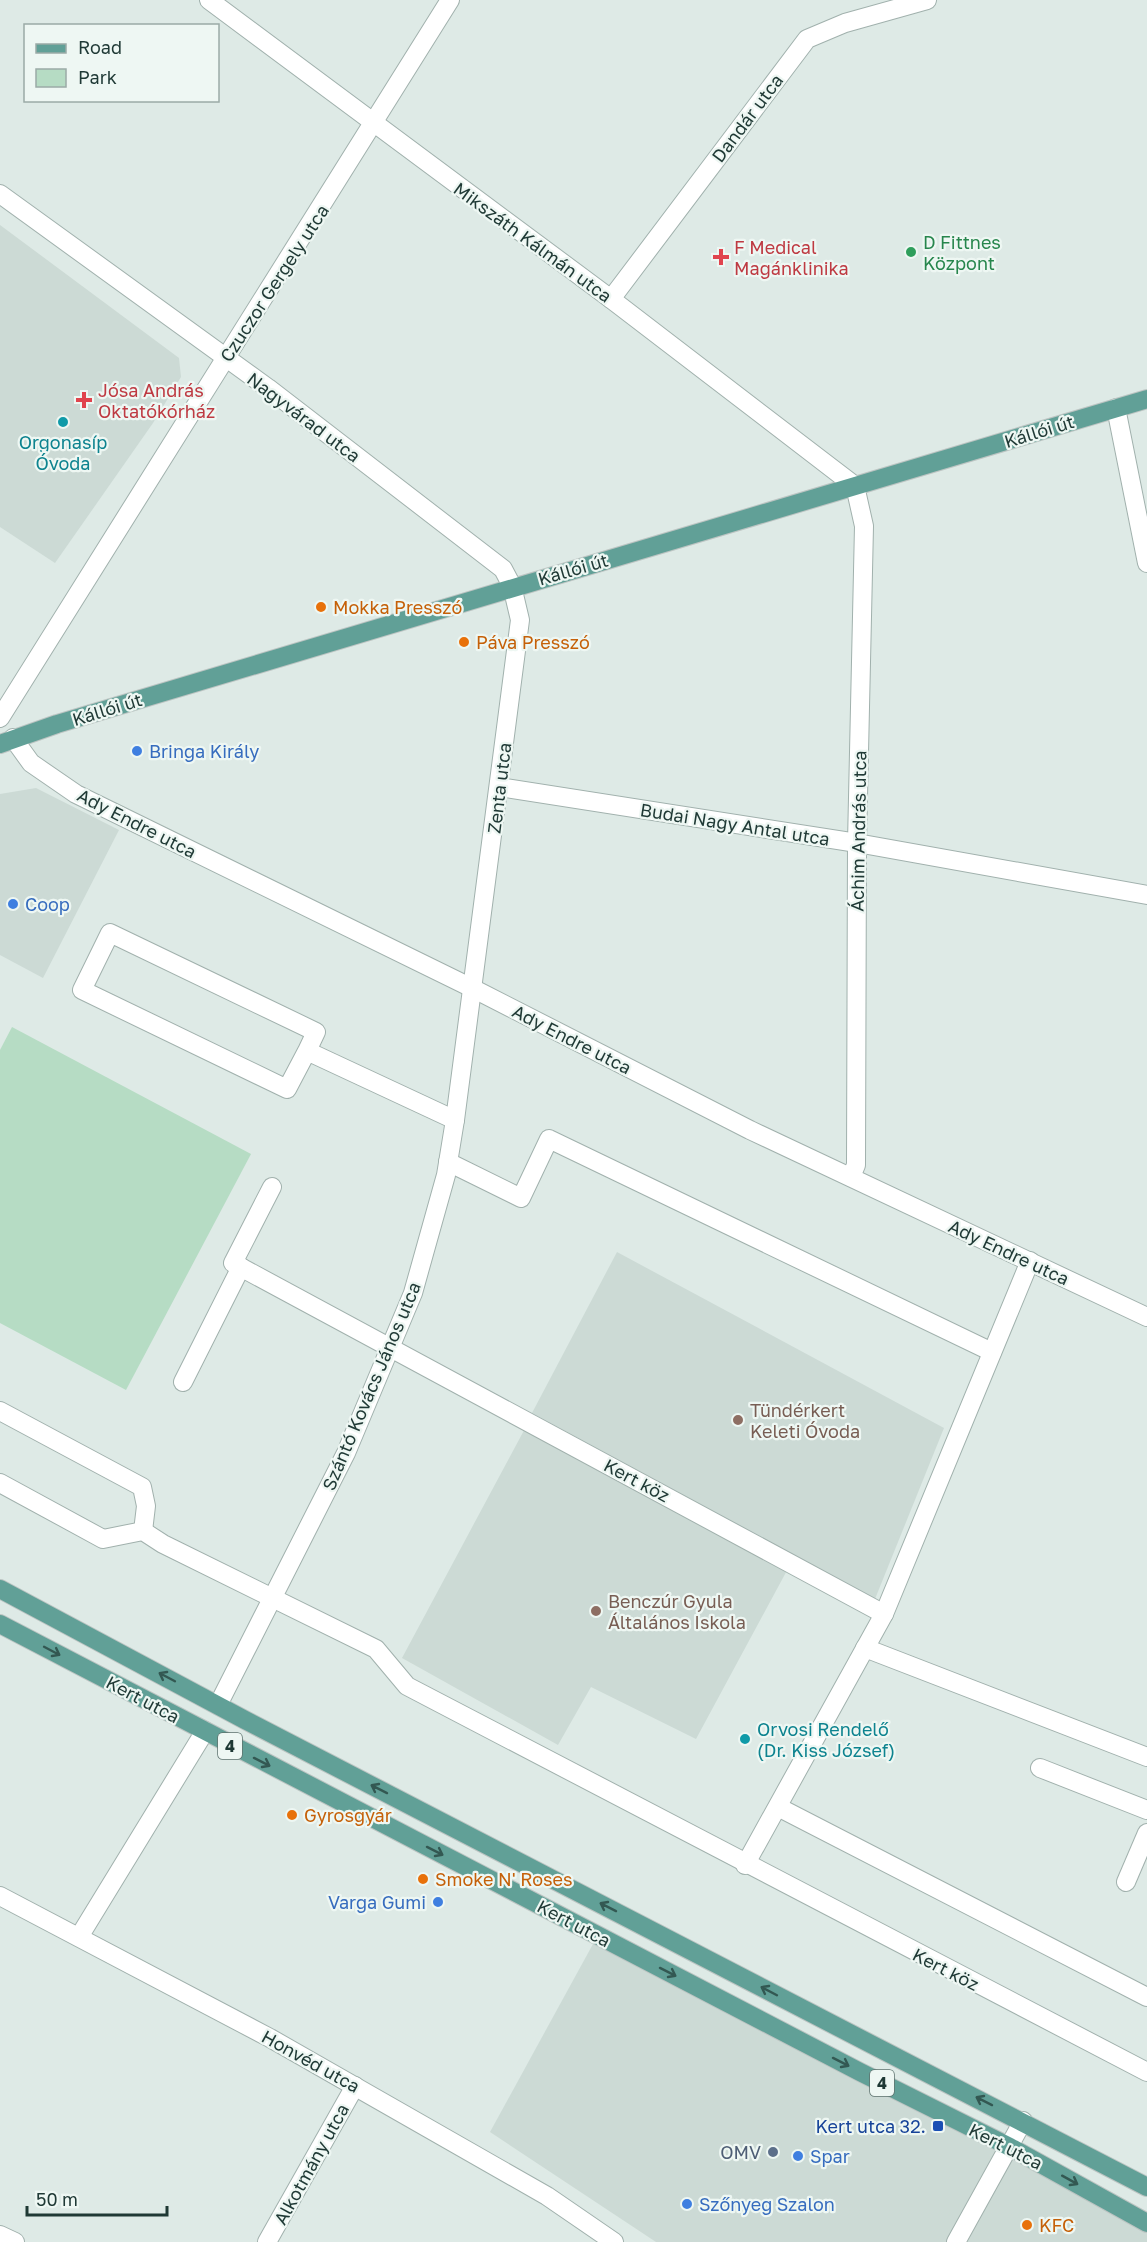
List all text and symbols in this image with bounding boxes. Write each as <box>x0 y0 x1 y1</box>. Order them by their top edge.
legend <box>24 24 219 102</box>
text: Road <box>78 36 122 58</box>
text: Park <box>78 66 117 88</box>
street label: Dandár utca <box>707 70 787 166</box>
street label: Mikszáth Kálmán utca <box>450 177 616 307</box>
street label: Czuczor Gergely utca <box>215 200 333 366</box>
place label: D Fittnes Központ <box>923 231 1001 274</box>
place label: F Medical Magánklinika <box>734 236 849 279</box>
marker: D Fittnes Központ <box>904 245 918 259</box>
marker: F Medical Magánklinika <box>712 248 730 266</box>
street label: Nagyvárad utca <box>243 367 365 467</box>
place label: Jósa András Oktatókórház <box>98 379 215 422</box>
marker: Jósa András Oktatókórház <box>75 391 93 409</box>
street label: Kállói út <box>1001 410 1077 452</box>
marker: Orgonasíp Óvoda <box>56 415 70 429</box>
place label: Orgonasíp Óvoda <box>19 431 107 474</box>
street label: Kállói út <box>535 549 611 589</box>
place label: Mokka Presszó <box>333 596 462 618</box>
marker: Mokka Presszó <box>314 600 328 614</box>
place label: Páva Presszó <box>476 631 590 653</box>
marker: Páva Presszó <box>457 635 471 649</box>
street label: Kállói út <box>69 688 145 730</box>
place label: Bringa Király <box>149 740 259 762</box>
street label: Zenta utca <box>482 741 516 835</box>
marker: Bringa Király <box>130 744 144 758</box>
street label: Áchim András utca <box>846 750 870 912</box>
street label: Ady Endre utca <box>74 784 200 862</box>
street label: Budai Nagy Antal utca <box>639 798 831 850</box>
place label: Coop <box>25 893 70 915</box>
marker: Coop <box>6 897 20 911</box>
street label: Ady Endre utca <box>509 1000 635 1078</box>
street label: Ady Endre utca <box>945 1214 1073 1290</box>
street label: Szántó Kovács János utca <box>317 1278 425 1494</box>
place label: Tündérkert Keleti Óvoda <box>750 1399 860 1442</box>
marker: Tündérkert Keleti Óvoda <box>731 1413 745 1427</box>
street label: Kert köz <box>600 1454 674 1506</box>
place label: Benczúr Gyula Általános Iskola <box>608 1590 746 1633</box>
marker: Benczúr Gyula Általános Iskola <box>589 1604 603 1618</box>
one-way arrow <box>43 1645 60 1657</box>
street label: Kert utca <box>103 1671 183 1727</box>
one-way arrow <box>158 1671 176 1682</box>
place label: Orvosi Rendelő (Dr. Kiss József) <box>757 1718 895 1761</box>
marker: Orvosi Rendelő (Dr. Kiss József) <box>738 1732 752 1746</box>
road number: 4 <box>218 1733 242 1759</box>
one-way arrow <box>252 1756 270 1768</box>
one-way arrow <box>371 1783 389 1794</box>
place label: Gyrosgyár <box>304 1804 392 1826</box>
marker: Gyrosgyár <box>285 1808 299 1822</box>
one-way arrow <box>426 1845 444 1857</box>
place label: Smoke N' Roses <box>435 1868 573 1890</box>
marker: Smoke N' Roses <box>416 1872 430 1886</box>
place label: Varga Gumi <box>328 1891 426 1913</box>
marker: Varga Gumi <box>431 1895 445 1909</box>
street label: Kert utca <box>534 1895 614 1951</box>
one-way arrow <box>600 1901 618 1913</box>
street label: Kert köz <box>909 1943 983 1995</box>
one-way arrow <box>658 1967 676 1978</box>
one-way arrow <box>761 1985 778 1997</box>
street label: Honvéd utca <box>258 2025 364 2097</box>
one-way arrow <box>831 2057 849 2068</box>
road number: 4 <box>870 2070 894 2096</box>
one-way arrow <box>975 2095 993 2106</box>
street label: Alkotmány utca <box>269 2100 353 2228</box>
place label: Kert utca 32. <box>815 2115 926 2137</box>
street label: Kert utca <box>966 2118 1046 2174</box>
marker: Kert utca 32. <box>931 2119 945 2133</box>
place label: OMV <box>720 2141 761 2163</box>
marker: OMV <box>766 2145 780 2159</box>
place label: Spar <box>810 2145 850 2167</box>
marker: Spar <box>791 2149 805 2163</box>
one-way arrow <box>1061 2174 1078 2186</box>
scale bar <box>27 2179 166 2217</box>
text: 50 m <box>36 2188 78 2210</box>
place label: Szőnyeg Szalon <box>699 2193 835 2215</box>
marker: Szőnyeg Szalon <box>680 2197 694 2211</box>
place label: KFC <box>1039 2214 1074 2236</box>
marker: KFC <box>1020 2218 1034 2232</box>

